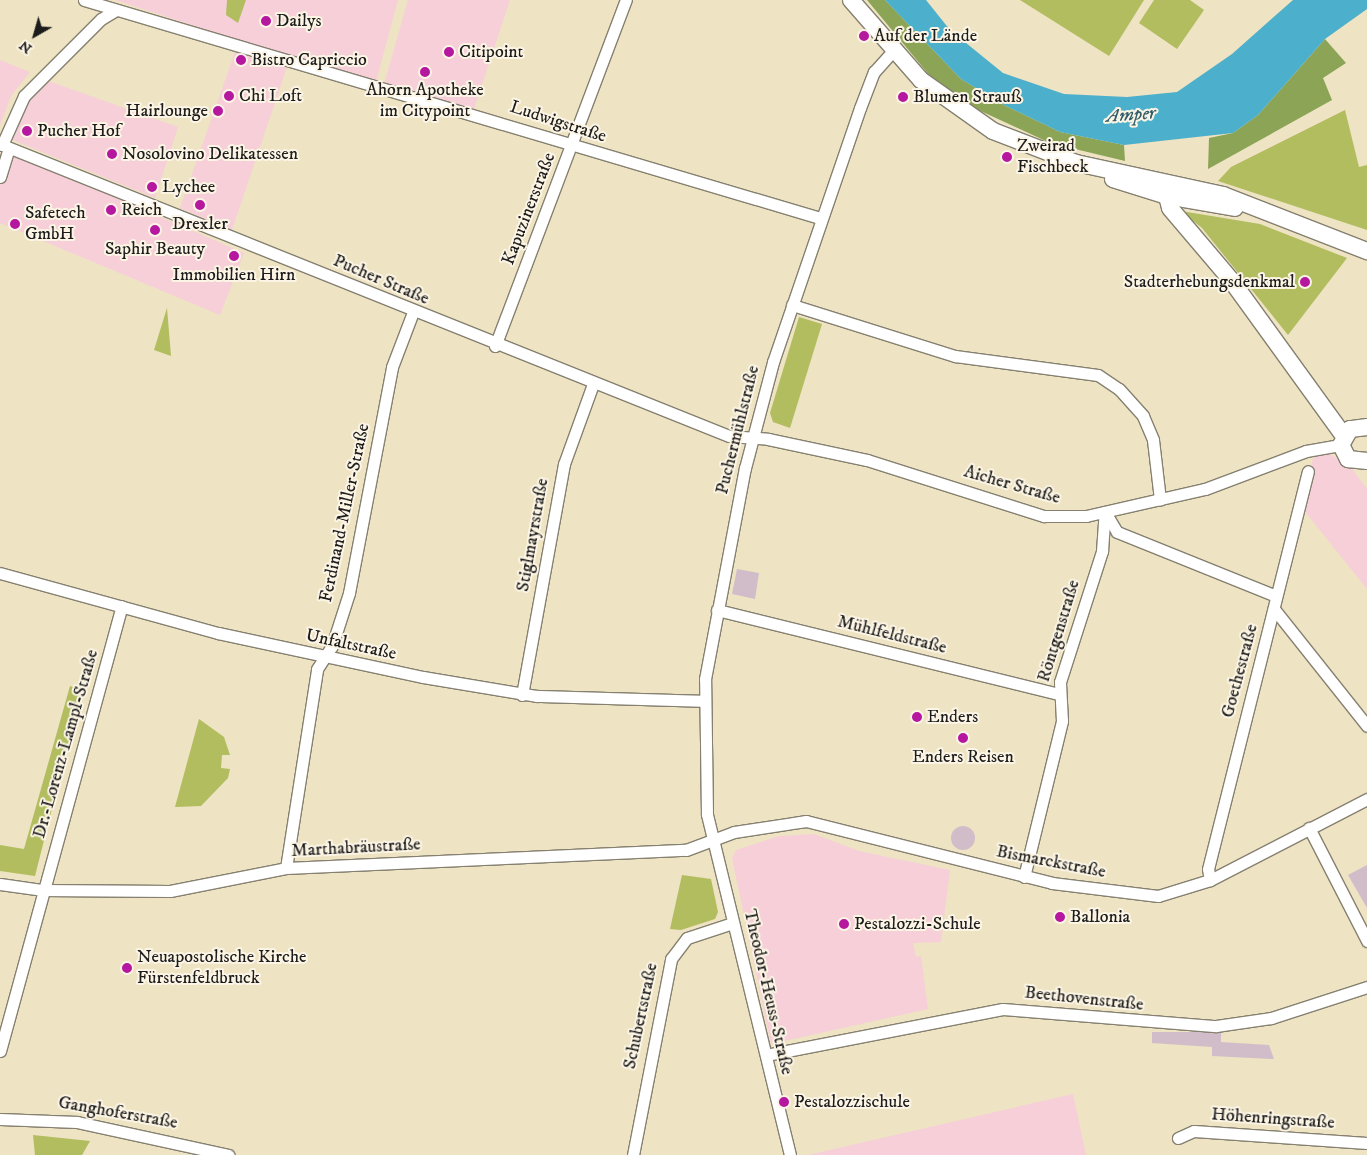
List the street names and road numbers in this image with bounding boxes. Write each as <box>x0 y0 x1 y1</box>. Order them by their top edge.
street label: Ludwigstraße <box>507 96 609 148</box>
street label: Kapuzinerstraße <box>498 150 560 268</box>
street label: Pucher Straße <box>330 250 432 310</box>
street label: Puchermühlstraße <box>712 363 764 497</box>
street label: Ferdinand-Miller-Straße <box>315 422 375 604</box>
street label: Aicher Straße <box>961 461 1063 509</box>
street label: Stiglmayrstraße <box>512 477 554 593</box>
street label: Röntgenstraße <box>1033 577 1085 685</box>
street label: Mühlfeldstraße <box>835 611 949 659</box>
street label: Goethestraße <box>1217 622 1263 720</box>
street label: Unfaltstraße <box>304 625 398 665</box>
street label: Dr.-Lorenz-Lampl-Straße <box>29 647 103 841</box>
street label: Marthabräustraße <box>291 834 421 862</box>
street label: Bismarckstraße <box>995 841 1107 883</box>
street label: Theodor-Heuss-Straße <box>738 907 798 1077</box>
street label: Schubertstraße <box>619 961 663 1071</box>
street label: Beethovenstraße <box>1024 982 1144 1016</box>
street label: Ganghoferstraße <box>57 1092 179 1134</box>
street label: Höhenringstraße <box>1211 1104 1335 1134</box>

